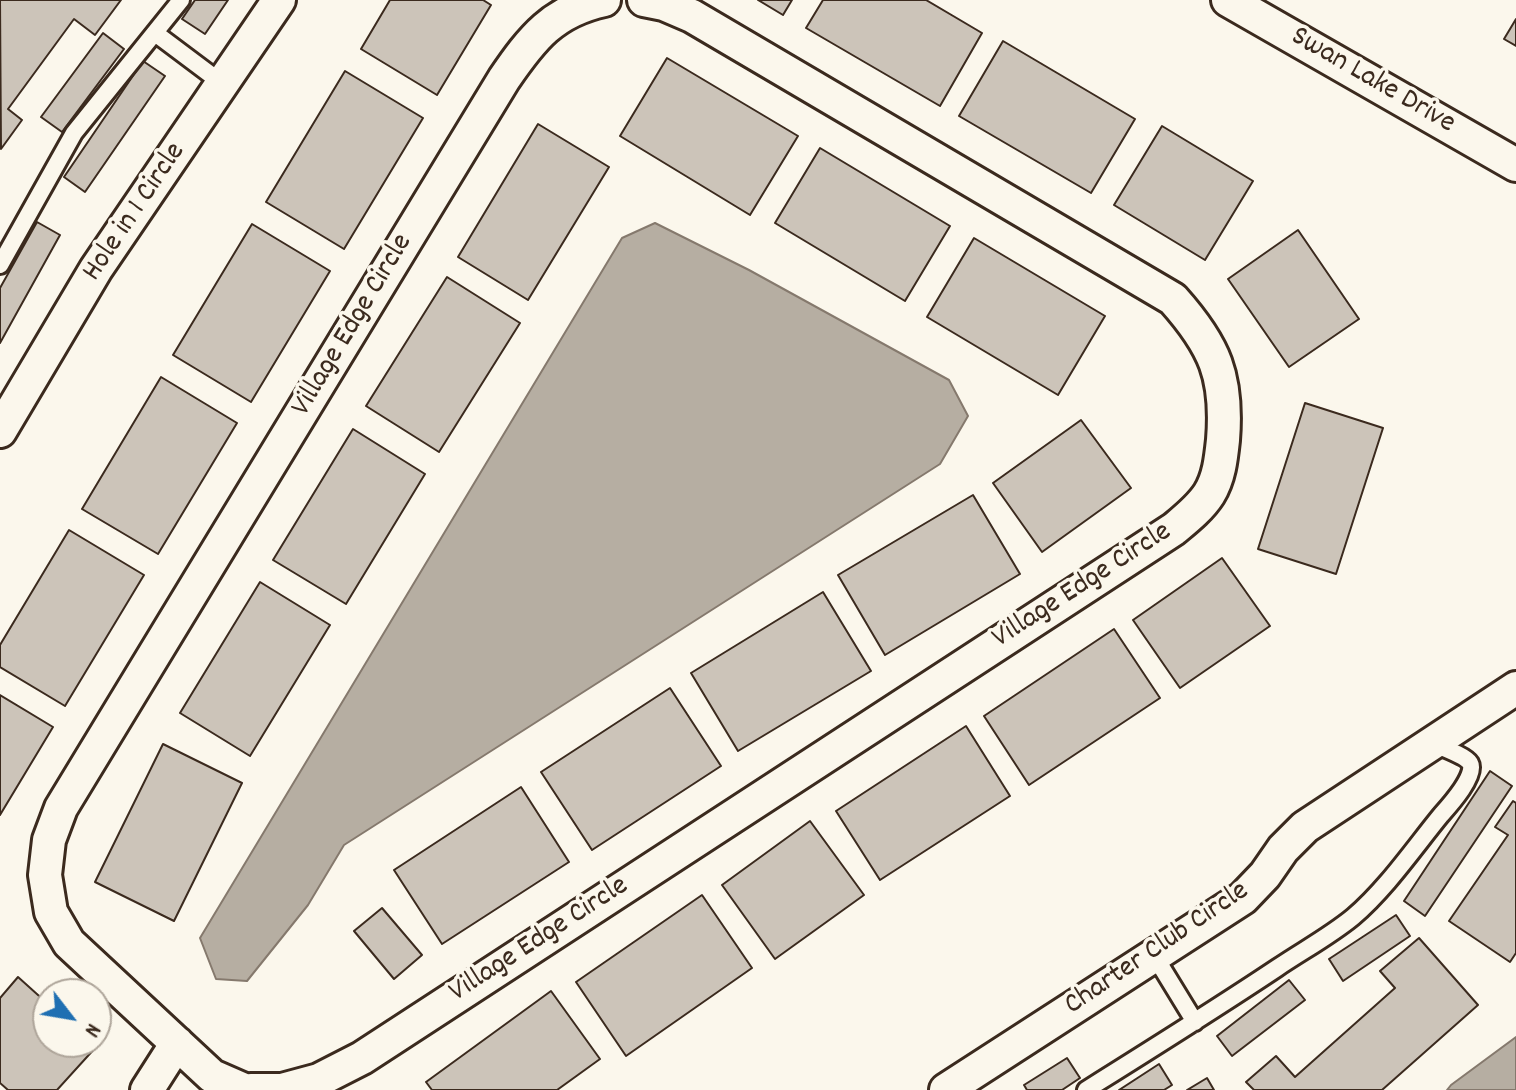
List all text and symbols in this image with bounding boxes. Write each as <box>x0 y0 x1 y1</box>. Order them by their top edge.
street label: Swan Lake Drive <box>1283 20 1461 144</box>
street label: Hole in 1 Circle <box>77 137 195 289</box>
street label: Village Edge Circle <box>285 228 423 424</box>
street label: Village Edge Circle <box>987 516 1179 658</box>
street label: Village Edge Circle <box>444 870 636 1012</box>
street label: Charter Club Circle <box>1059 875 1257 1025</box>
north arrow <box>32 978 112 1058</box>
text: N <box>75 1017 107 1042</box>

